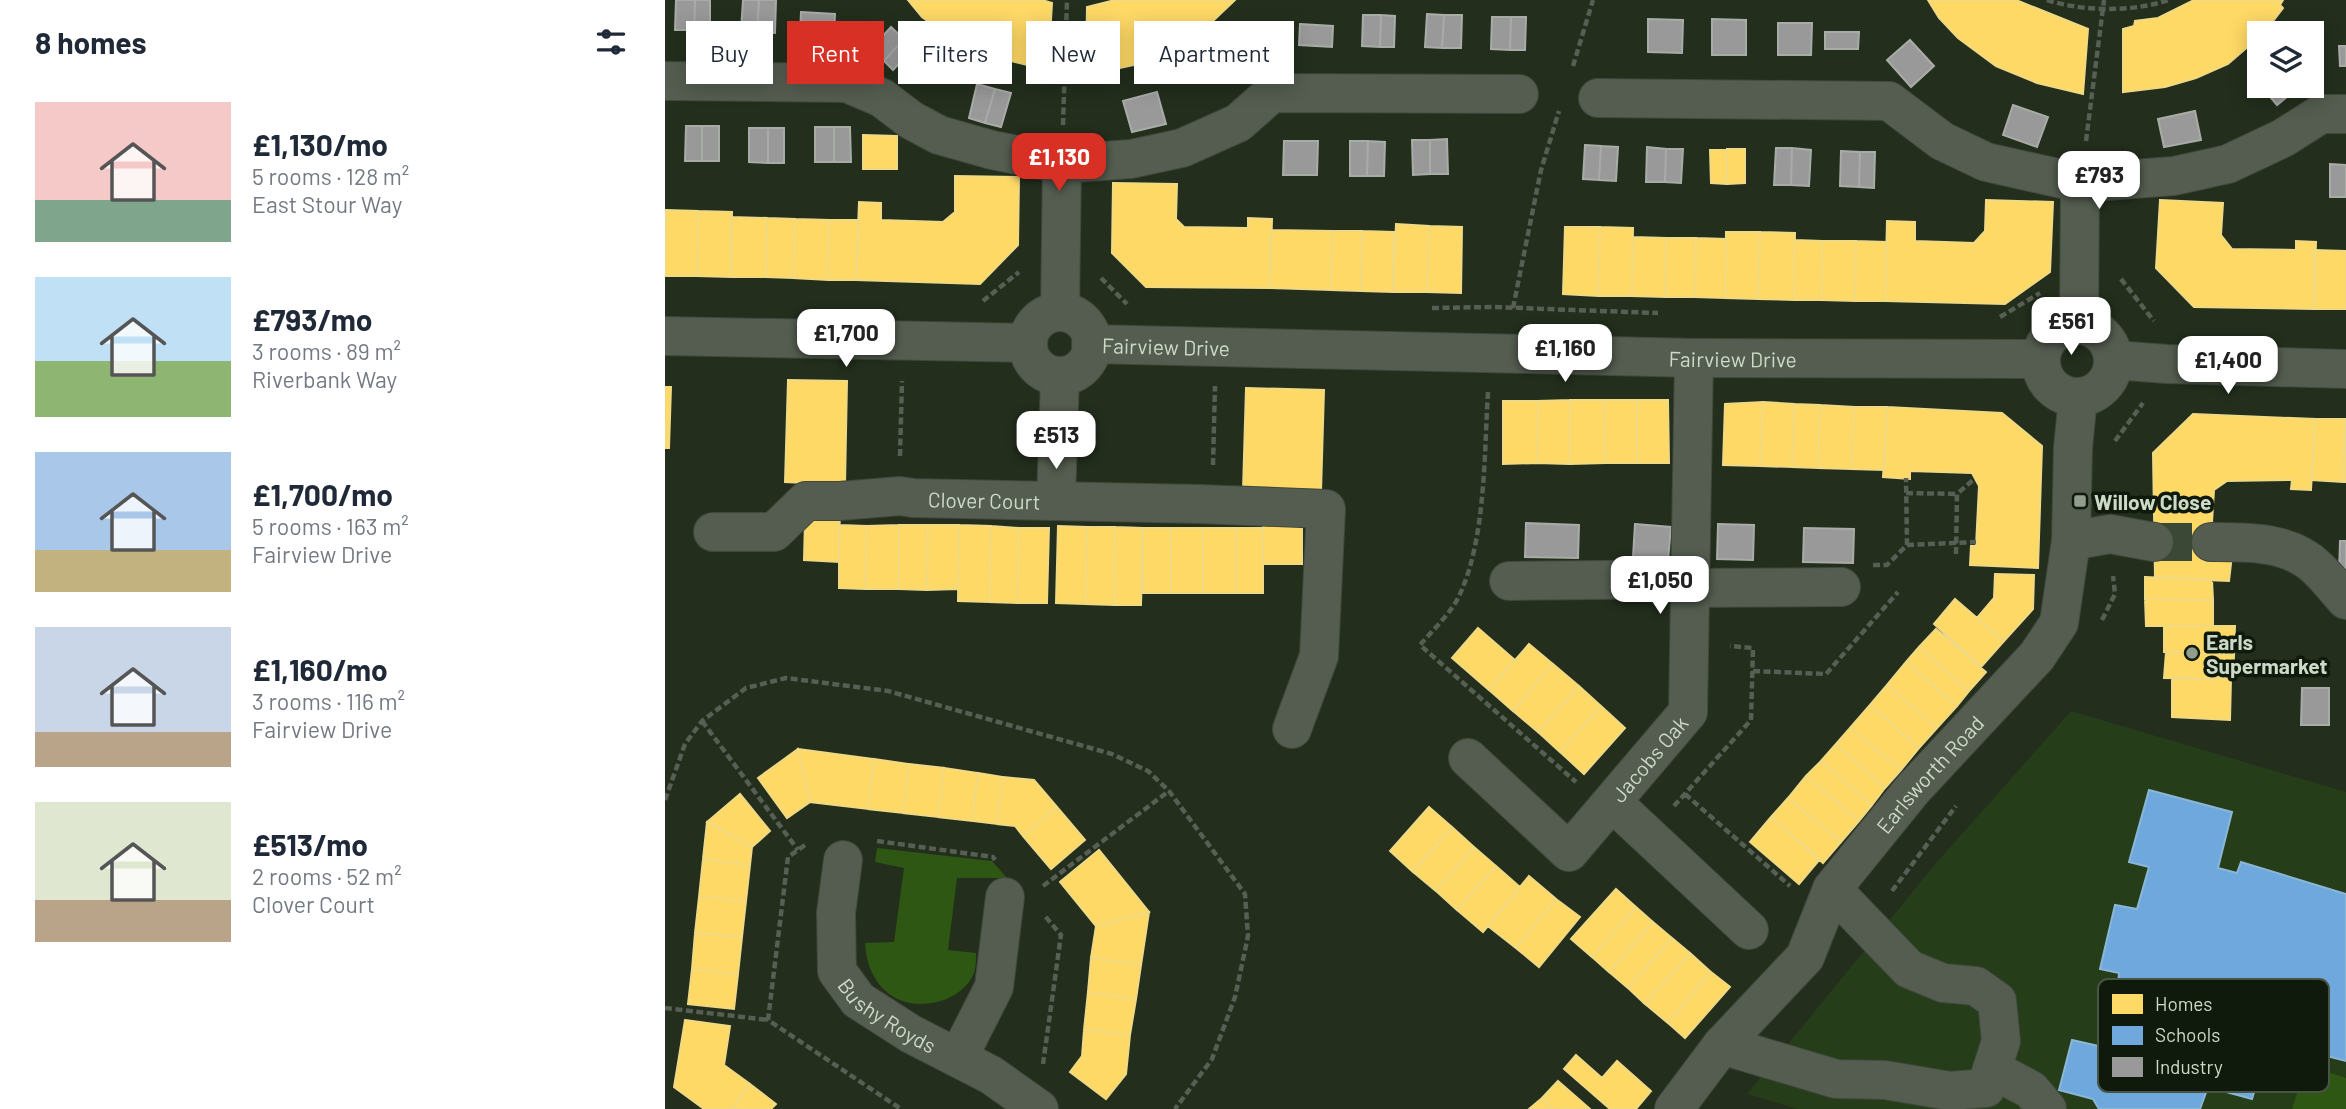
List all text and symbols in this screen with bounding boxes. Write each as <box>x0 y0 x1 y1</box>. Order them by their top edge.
chip: Buy <box>686 21 773 84</box>
chip: Rent <box>787 21 884 84</box>
chip: Filters <box>898 21 1012 84</box>
chip: New <box>1026 21 1120 84</box>
chip: Apartment <box>1134 21 1294 84</box>
map controls <box>2247 21 2324 98</box>
button: layers <box>2247 21 2324 98</box>
icon: filters <box>592 23 630 61</box>
text: 8 homes <box>35 24 146 60</box>
text: £1,130/mo <box>252 126 388 162</box>
icon: home <box>91 130 175 214</box>
pin: £1,130 <box>1002 134 1116 193</box>
text: £1,130 <box>1028 142 1090 170</box>
pin: £793 <box>2058 152 2140 211</box>
text: £793 <box>2074 160 2124 188</box>
text: 5 rooms · 128 m² <box>252 162 409 190</box>
text: East Stour Way <box>252 190 402 218</box>
pin: £561 <box>2030 298 2112 357</box>
text: £793/mo <box>252 301 372 337</box>
icon: home <box>91 305 175 389</box>
text: £561 <box>2048 306 2094 334</box>
pin: £1,700 <box>789 310 903 369</box>
text: £1,700 <box>813 318 879 346</box>
pin: £1,160 <box>1508 324 1622 384</box>
street label: Fairview Drive <box>1102 332 1230 360</box>
text: £1,160 <box>1534 333 1596 361</box>
pin: £1,400 <box>2171 336 2285 396</box>
text: 3 rooms · 89 m² <box>252 337 401 365</box>
street label: Fairview Drive <box>1669 345 1797 371</box>
text: £1,400 <box>2194 345 2262 373</box>
text: Riverbank Way <box>252 365 397 393</box>
pin: £513 <box>1015 412 1097 471</box>
text: £513 <box>1033 420 1079 448</box>
text: £1,700/mo <box>252 476 393 512</box>
icon: home <box>91 480 175 564</box>
street label: Clover Court <box>928 486 1041 513</box>
place label: Willow Close <box>2094 489 2211 514</box>
marker: Willow Close <box>2072 493 2088 509</box>
text: 5 rooms · 163 m² <box>252 512 409 540</box>
text: Fairview Drive <box>252 540 392 568</box>
pin: £1,050 <box>1603 556 1717 616</box>
text: £1,050 <box>1627 565 1693 593</box>
place label: Earls Supermarket <box>2206 629 2327 678</box>
marker: Earls Supermarket <box>2184 645 2200 661</box>
text: £1,160/mo <box>252 651 388 687</box>
icon: home <box>91 655 175 739</box>
text: 3 rooms · 116 m² <box>252 687 405 715</box>
street label: Jacobs Oak <box>1605 710 1692 806</box>
street label: Earlsworth Road <box>1870 710 1988 838</box>
text: Fairview Drive <box>252 715 392 743</box>
text: £513/mo <box>252 826 368 862</box>
icon: home <box>91 830 175 914</box>
text: 2 rooms · 52 m² <box>252 862 402 890</box>
text: Clover Court <box>252 890 375 918</box>
street label: Bushy Royds <box>834 973 941 1057</box>
legend <box>2098 979 2329 1092</box>
text: Homes <box>2155 992 2212 1015</box>
text: Schools <box>2155 1023 2220 1046</box>
text: Industry <box>2155 1055 2223 1078</box>

